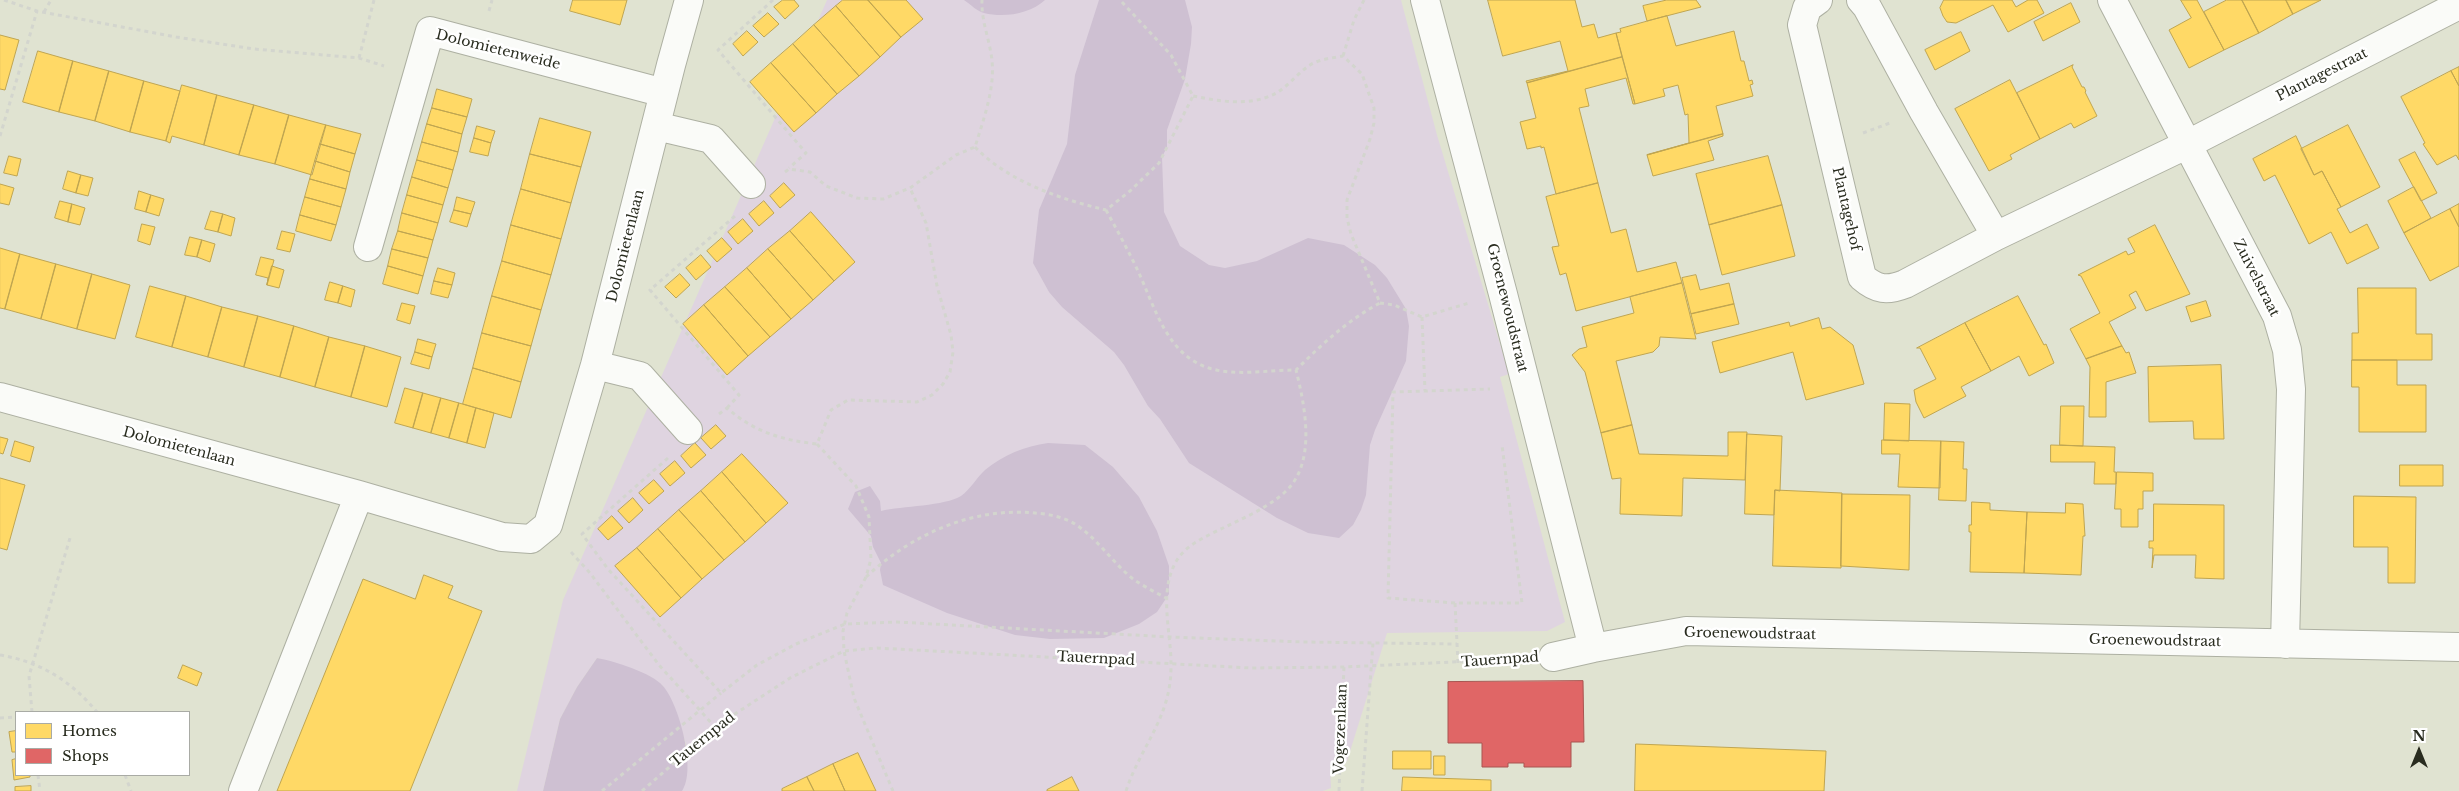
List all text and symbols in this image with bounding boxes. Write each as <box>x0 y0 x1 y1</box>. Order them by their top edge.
street label: Dolomietenweide <box>434 26 562 74</box>
street label: Plantagestraat <box>2274 45 2370 105</box>
street label: Plantagehof <box>1828 165 1864 253</box>
street label: Dolomietenlaan <box>604 188 648 304</box>
street label: Zuivelstraat <box>2229 236 2283 320</box>
street label: Groenewoudstraat <box>1483 242 1531 374</box>
street label: Dolomietenlaan <box>121 424 237 470</box>
street label: Groenewoudstraat <box>1684 624 1816 644</box>
street label: Groenewoudstraat <box>2089 631 2221 651</box>
street label: Tauernpad <box>1057 649 1135 669</box>
street label: Tauernpad <box>1461 649 1539 671</box>
street label: Vogezenlaan <box>1331 684 1351 774</box>
street label: Tauernpad <box>667 709 739 771</box>
legend <box>15 711 190 776</box>
text: Homes <box>62 721 117 740</box>
north arrow <box>2394 726 2444 776</box>
text: N <box>2412 727 2426 745</box>
text: Shops <box>62 746 109 765</box>

